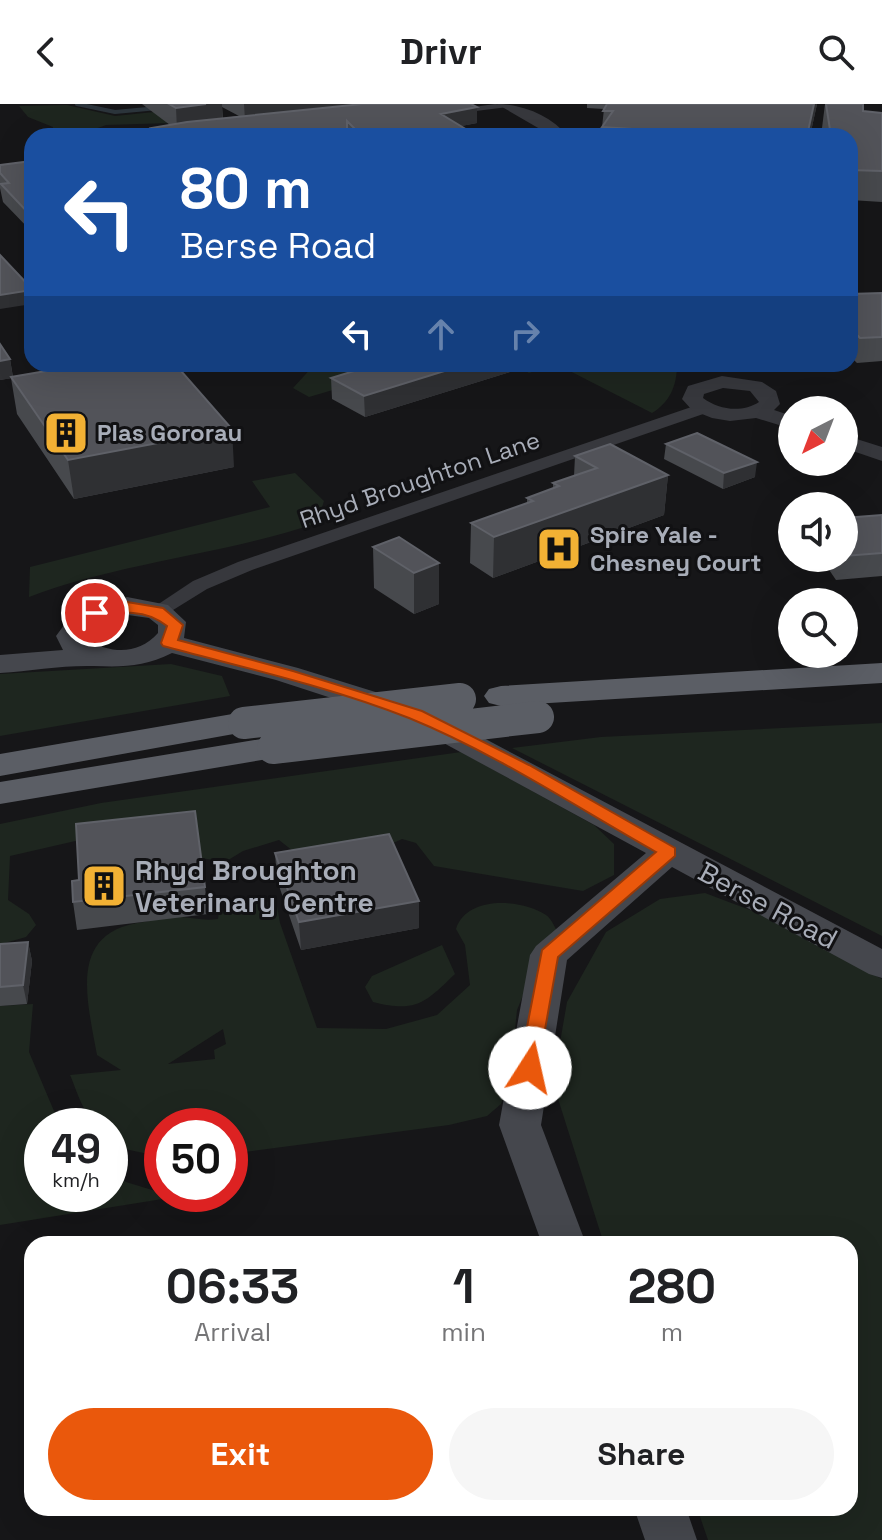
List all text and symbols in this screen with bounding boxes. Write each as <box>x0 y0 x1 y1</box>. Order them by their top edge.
text: Drivr <box>400 29 482 75</box>
icon: back <box>24 30 68 74</box>
icon: search <box>814 30 858 74</box>
text: 80 m <box>180 153 312 224</box>
icon: left <box>48 160 152 264</box>
text: Berse Road <box>180 223 376 269</box>
icon: left <box>335 312 379 356</box>
icon: ahead <box>419 312 463 356</box>
icon: right <box>503 312 547 356</box>
north arrow <box>778 396 858 476</box>
map controls <box>778 396 858 668</box>
building icon: Plas Gororau <box>42 409 90 457</box>
place label: Plas Gororau <box>97 417 242 448</box>
street label: Rhyd Broughton Lane <box>296 424 544 535</box>
button: sound <box>778 492 858 572</box>
place label: Spire Yale - Chesney Court <box>590 519 762 578</box>
hospital icon: Spire Yale - Chesney Court <box>535 525 583 573</box>
pin <box>61 579 129 647</box>
button: search <box>778 588 858 668</box>
icon: arrive <box>73 591 117 635</box>
place label: Rhyd Broughton Veterinary Centre <box>135 852 374 920</box>
street label: Berse Road <box>692 853 844 957</box>
building icon: Rhyd Broughton Veterinary Centre <box>80 862 128 910</box>
position arrow <box>488 1026 572 1110</box>
speed limit sign: 50 <box>144 1108 248 1212</box>
text: 49 <box>51 1124 101 1175</box>
text: km/h <box>52 1167 100 1193</box>
text: 06:33 <box>166 1256 299 1317</box>
text: 1 <box>453 1256 474 1317</box>
text: 280 <box>628 1256 716 1317</box>
text: Arrival <box>194 1315 271 1349</box>
text: min <box>441 1315 486 1349</box>
text: m <box>661 1315 683 1349</box>
button: Exit <box>48 1408 433 1500</box>
button: Share <box>449 1408 834 1500</box>

